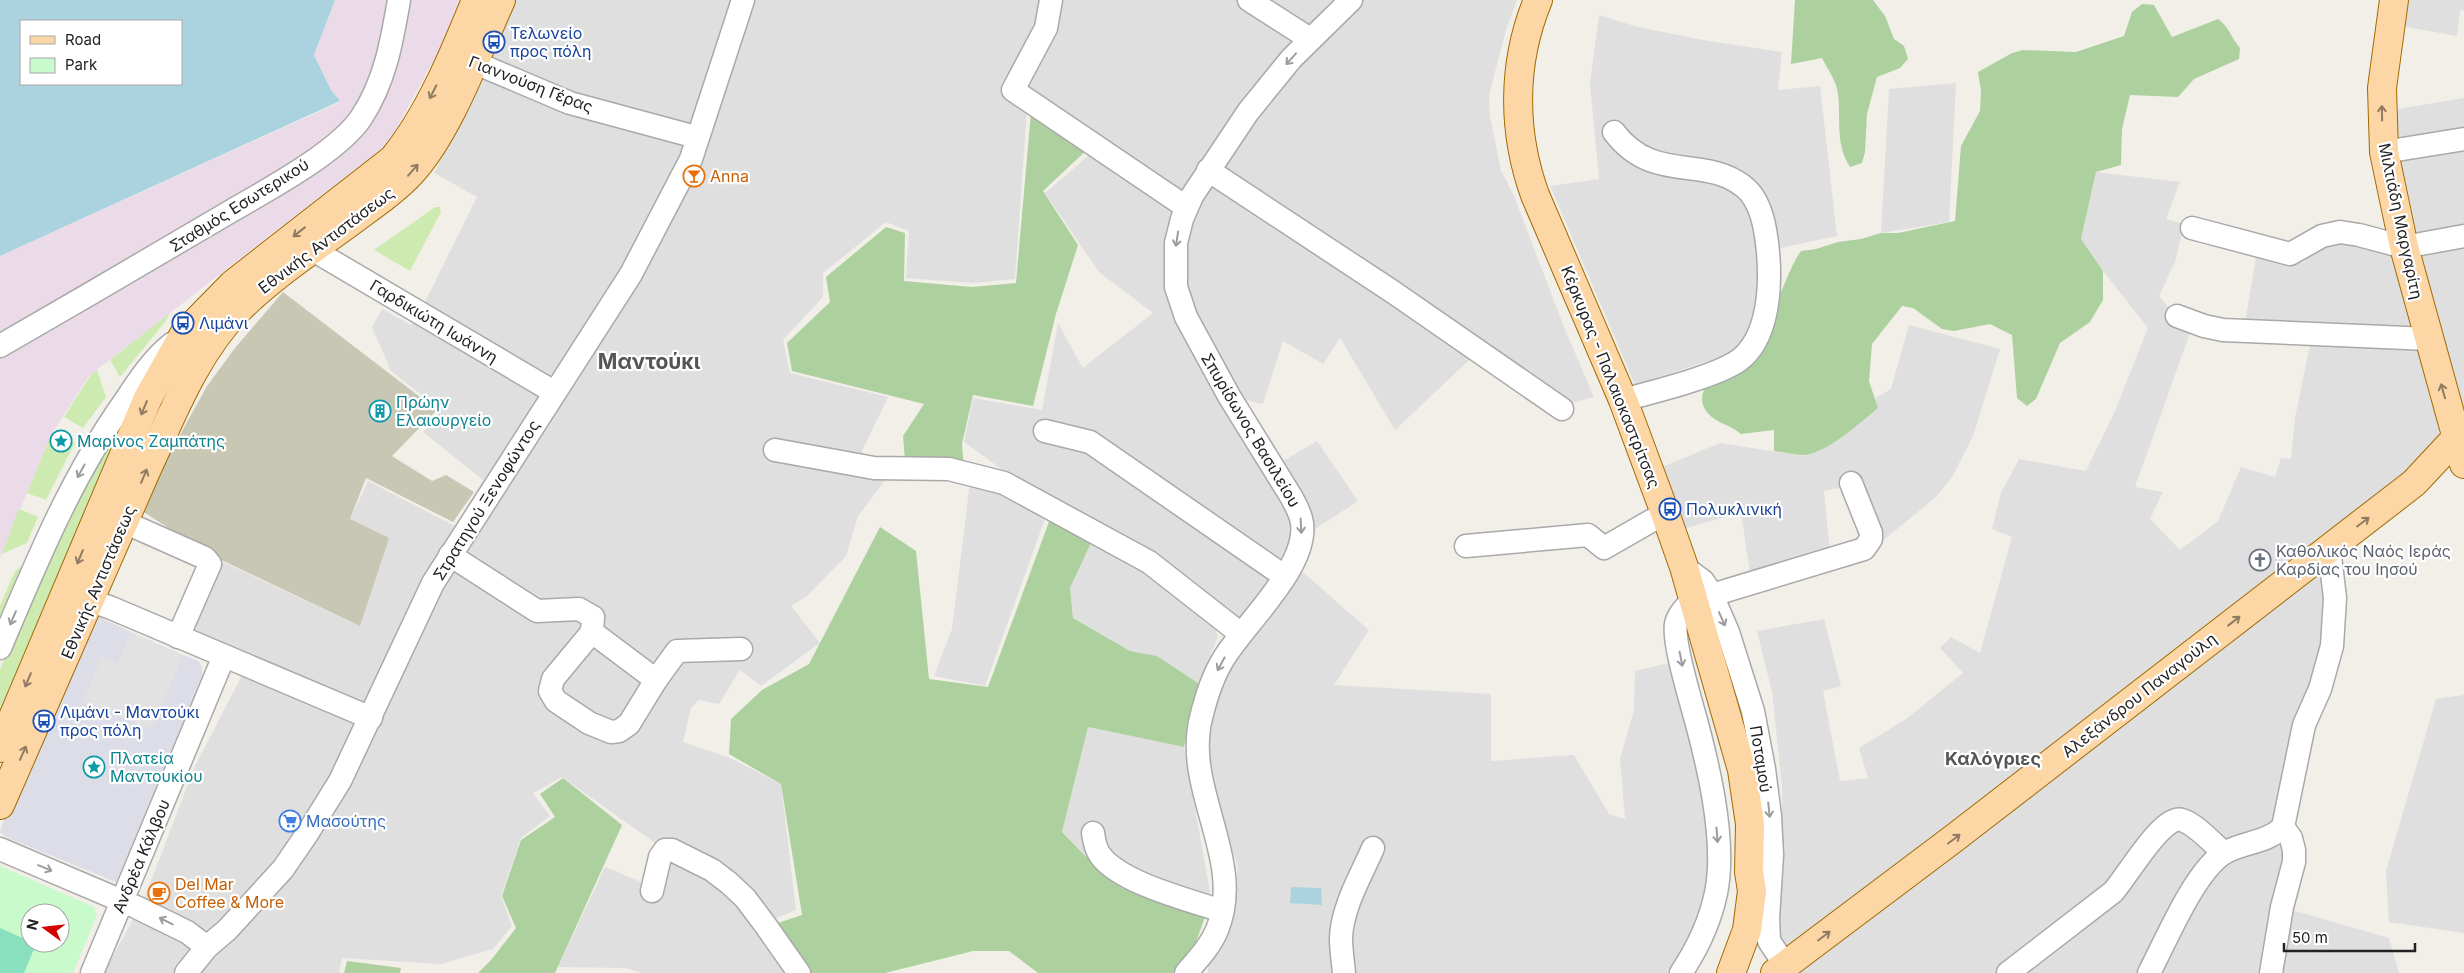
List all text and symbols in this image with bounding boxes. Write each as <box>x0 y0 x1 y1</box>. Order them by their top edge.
legend <box>20 20 182 85</box>
place label: Τελωνείο προς πόλη <box>510 23 592 61</box>
text: Road <box>65 30 101 49</box>
bus stop icon: Τελωνείο προς πόλη <box>482 30 506 54</box>
street label: Γιαννούση Γέρας <box>466 51 596 117</box>
one-way arrow <box>1286 52 1298 65</box>
text: Park <box>65 55 98 74</box>
one-way arrow <box>428 84 437 99</box>
one-way arrow <box>2377 106 2386 122</box>
street label: Μιλτιάδη Μαργαρίτη <box>2375 141 2427 301</box>
street label: Σταθμός Εσωτερικού <box>166 154 312 256</box>
one-way arrow <box>407 163 419 176</box>
bar icon: Anna <box>682 164 706 188</box>
place label: Anna <box>710 166 749 186</box>
street label: Εθνικής Αντιστάσεως <box>254 182 398 298</box>
one-way arrow <box>293 226 306 237</box>
one-way arrow <box>1172 230 1182 246</box>
street label: Κέρκυρας - Παλαιοκαστρίτσας <box>1557 263 1665 491</box>
street label: Γαρδικιώτη Ιωάννη <box>366 275 502 367</box>
bus stop icon: Λιμάνι <box>171 311 195 335</box>
place label: Λιμάνι <box>199 313 249 333</box>
district label: Μαντούκι <box>598 349 701 374</box>
street label: Σπυρίδωνος Βασιλείου <box>1197 349 1305 511</box>
one-way arrow <box>2438 383 2448 399</box>
place label: Πρώην Ελαιουργείο <box>396 392 491 430</box>
building icon: Πρώην Ελαιουργείο <box>368 399 392 423</box>
one-way arrow <box>139 400 149 415</box>
street label: Στρατηγού Ξενοφώντος <box>428 416 544 584</box>
place icon: Μαρίνος Ζαμπάτης <box>49 429 73 453</box>
place label: Μαρίνος Ζαμπάτης <box>77 431 225 451</box>
one-way arrow <box>76 463 85 478</box>
one-way arrow <box>139 469 149 484</box>
bus stop icon: Πολυκλινική <box>1658 497 1682 521</box>
place label: Πολυκλινική <box>1686 499 1782 519</box>
street label: Εθνικής Αντιστάσεως <box>57 502 139 662</box>
one-way arrow <box>2356 516 2369 527</box>
one-way arrow <box>1297 517 1306 533</box>
place label: Καθολικός Ναός Ιεράς Καρδίας του Ιησού <box>2276 541 2451 579</box>
church icon: Καθολικός Ναός Ιεράς Καρδίας του Ιησού <box>2248 548 2272 572</box>
one-way arrow <box>75 549 85 564</box>
one-way arrow <box>7 610 17 625</box>
one-way arrow <box>1718 611 1728 626</box>
one-way arrow <box>2227 615 2240 626</box>
street label: Αλεξάνδρου Παναγούλη <box>2058 628 2220 762</box>
one-way arrow <box>1676 650 1686 666</box>
one-way arrow <box>1215 656 1225 670</box>
one-way arrow <box>23 672 32 687</box>
place label: Λιμάνι - Μαντούκι προς πόλη <box>60 702 200 740</box>
bus stop icon: Λιμάνι - Μαντούκι προς πόλη <box>32 709 56 733</box>
street label: Ποταμού <box>1746 724 1776 794</box>
one-way arrow <box>18 746 28 761</box>
place label: Πλατεία Μαντουκίου <box>110 748 203 786</box>
district label: Καλόγριες <box>1945 748 2041 769</box>
place icon: Πλατεία Μαντουκίου <box>82 755 106 779</box>
street label: Ανδρέα Κάλβου <box>108 796 174 916</box>
one-way arrow <box>1764 802 1774 818</box>
supermarket icon: Μασούτης <box>278 809 302 833</box>
place label: Μασούτης <box>306 811 386 831</box>
one-way arrow <box>1712 827 1721 843</box>
one-way arrow <box>1947 834 1961 844</box>
one-way arrow <box>37 863 52 873</box>
place label: Del Mar Coffee & More <box>175 874 284 912</box>
cafe icon: Del Mar Coffee & More <box>147 881 171 905</box>
north arrow <box>20 903 70 953</box>
one-way arrow <box>159 916 174 926</box>
text: N <box>22 917 42 932</box>
scale bar <box>2284 920 2415 952</box>
text: 50 m <box>2292 928 2328 947</box>
one-way arrow <box>1817 931 1831 941</box>

